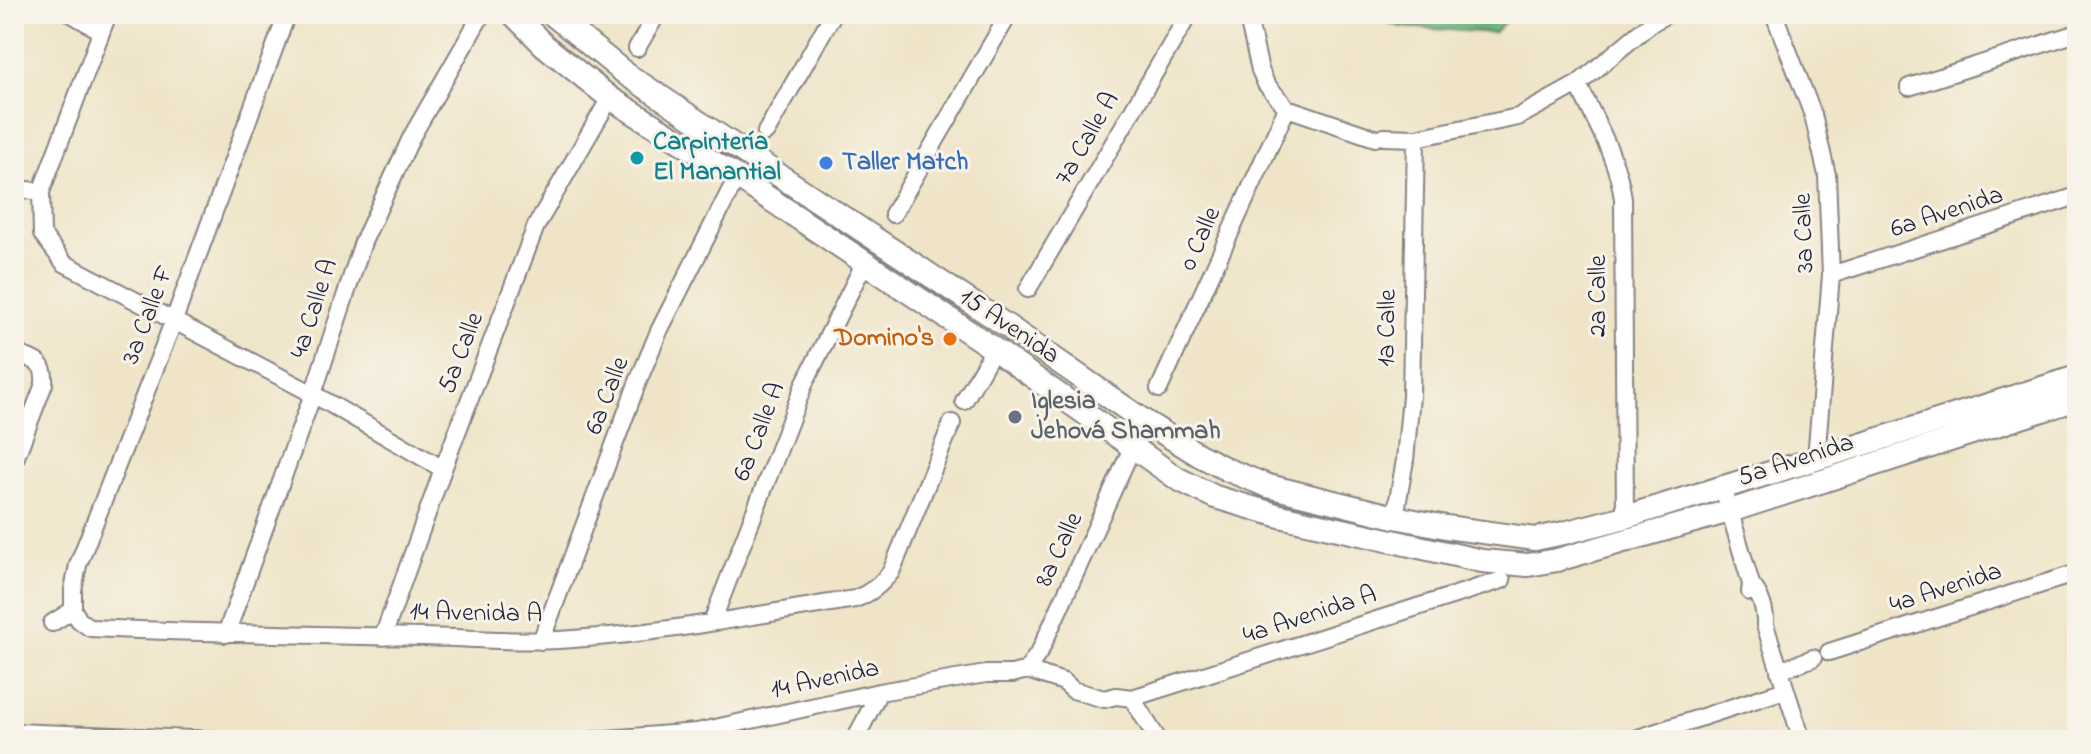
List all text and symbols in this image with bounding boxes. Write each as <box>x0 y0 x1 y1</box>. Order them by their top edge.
street label: 7a Calle A <box>1046 85 1130 193</box>
place label: Carpintería El Manantial <box>653 124 781 192</box>
place label: Taller Match <box>842 144 968 182</box>
marker: Carpintería El Manantial <box>628 149 646 167</box>
marker: Taller Match <box>817 154 835 172</box>
street label: 6a Avenida <box>1886 177 2008 249</box>
street label: 3a Calle <box>1785 192 1825 274</box>
street label: 0 Calle <box>1170 201 1232 277</box>
street label: 4a Calle A <box>281 254 349 364</box>
street label: 2a Calle <box>1580 255 1618 337</box>
street label: 3a Calle F <box>113 260 185 370</box>
street label: 15 Avenida <box>951 279 1067 375</box>
street label: 1a Calle <box>1368 289 1408 367</box>
street label: 5a Calle <box>429 307 495 399</box>
place label: Domino's <box>833 320 934 358</box>
marker: Domino's <box>941 330 959 348</box>
street label: 6a Calle <box>576 351 640 440</box>
street label: 6a Calle A <box>724 377 796 487</box>
place label: Iglesia Jehová Shammah <box>1031 383 1221 451</box>
marker: Iglesia Jehová Shammah <box>1006 408 1024 426</box>
street label: 5a Avenida <box>1733 424 1859 498</box>
street label: 8a Calle <box>1026 506 1094 594</box>
street label: 4a Avenida <box>1885 553 2007 625</box>
street label: 4a Avenida A <box>1238 577 1382 655</box>
street label: 14 Avenida A <box>409 594 543 634</box>
street label: 14 Avenida <box>767 650 883 710</box>

